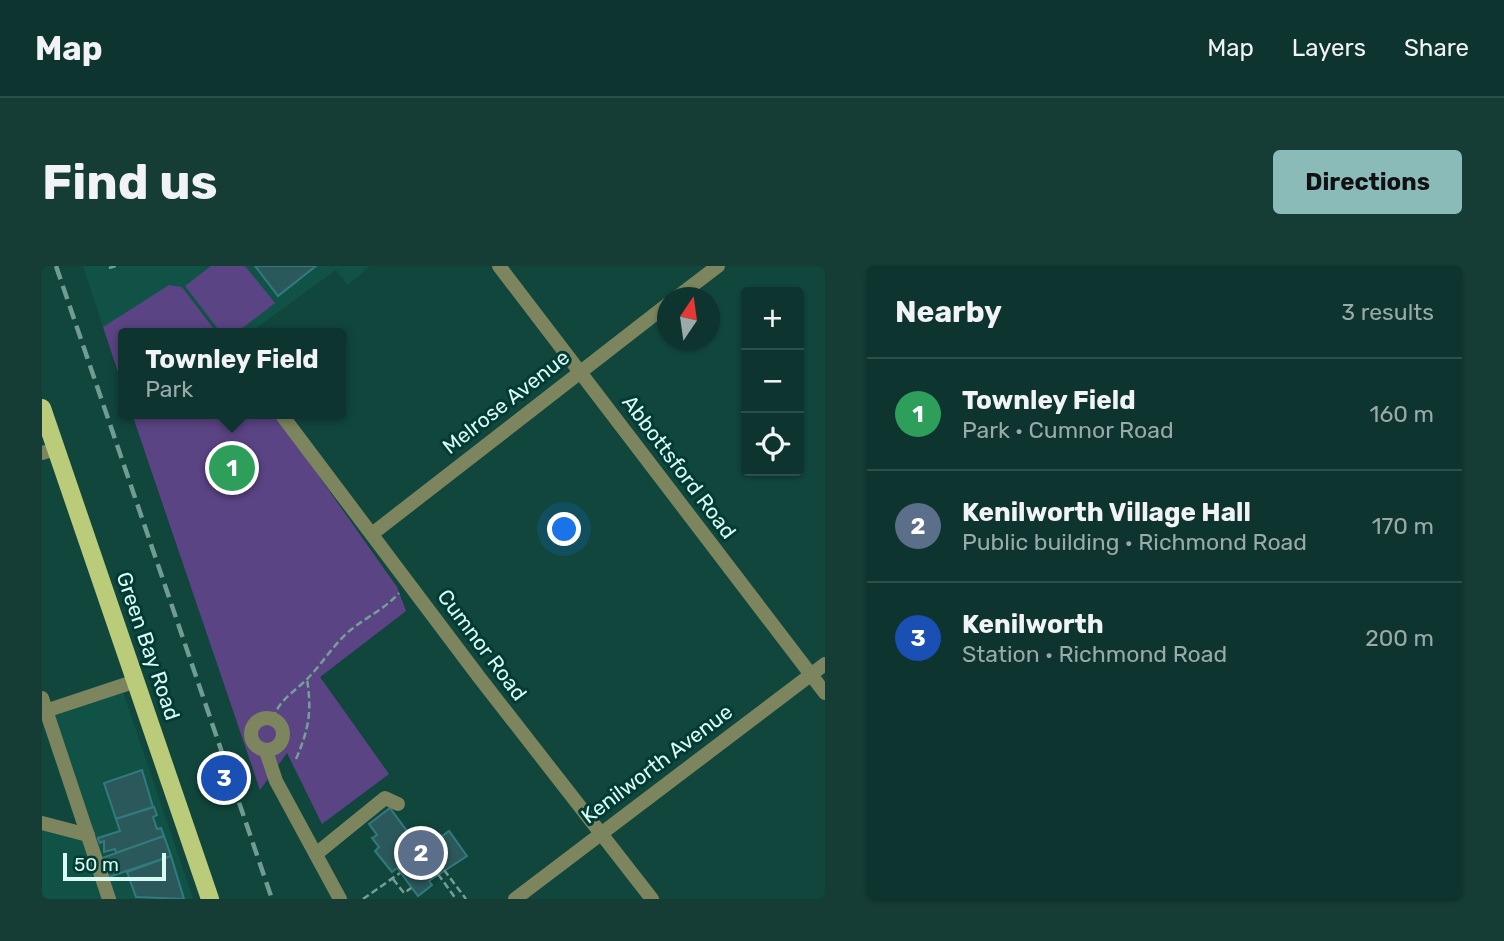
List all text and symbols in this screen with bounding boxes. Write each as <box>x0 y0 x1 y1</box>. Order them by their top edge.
text: Map <box>35 29 103 68</box>
text: Map <box>1207 34 1254 62</box>
text: Layers <box>1292 34 1366 62</box>
text: Share <box>1404 34 1469 62</box>
button: Directions <box>1273 150 1462 214</box>
text: Find us <box>42 153 218 211</box>
north arrow <box>657 287 720 350</box>
map controls <box>741 287 804 476</box>
button: + <box>741 287 804 350</box>
text: Nearby <box>895 294 1002 330</box>
text: 3 results <box>1341 298 1434 326</box>
popup <box>118 328 346 419</box>
text: Townley Field <box>145 344 319 375</box>
street label: Melrose Avenue <box>437 344 574 459</box>
button: − <box>741 350 804 413</box>
text: Park <box>145 375 193 403</box>
text: Townley Field <box>962 385 1136 416</box>
street label: Abbottsford Road <box>617 390 742 543</box>
text: 1 <box>912 400 924 428</box>
text: 160 m <box>1370 400 1434 428</box>
button: locate <box>741 413 804 476</box>
text: Park · Cumnor Road <box>962 416 1174 444</box>
pin: 1 <box>209 442 255 494</box>
text: Kenilworth Village Hall <box>962 497 1251 528</box>
your location <box>547 512 581 546</box>
text: 2 <box>911 512 925 540</box>
text: 170 m <box>1372 512 1434 540</box>
text: Public building · Richmond Road <box>962 528 1307 556</box>
street label: Green Bay Road <box>111 569 185 723</box>
street label: Cumnor Road <box>433 584 532 705</box>
text: Kenilworth <box>962 609 1104 640</box>
text: 3 <box>910 624 926 652</box>
text: 200 m <box>1365 624 1434 652</box>
text: Station · Richmond Road <box>962 640 1227 668</box>
street label: Kenilworth Avenue <box>576 699 737 828</box>
pin: 3 <box>201 752 247 804</box>
pin: 2 <box>398 827 444 879</box>
scale bar <box>63 850 166 882</box>
text: 50 m <box>74 853 119 876</box>

